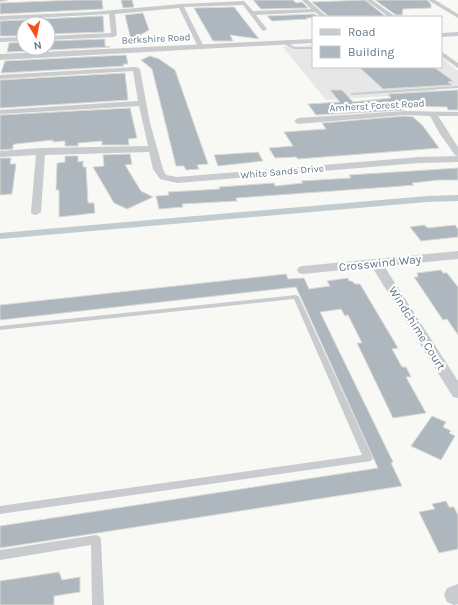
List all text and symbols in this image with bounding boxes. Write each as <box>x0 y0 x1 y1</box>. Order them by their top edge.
north arrow <box>16 16 56 56</box>
legend <box>312 16 442 68</box>
text: Road <box>348 25 376 39</box>
street label: Berkshire Road <box>121 31 191 47</box>
text: N <box>33 38 43 52</box>
text: Building <box>348 45 395 59</box>
street label: Amherst Forest Road <box>329 98 425 114</box>
street label: White Sands Drive <box>240 162 324 182</box>
street label: Crosswind Way <box>338 252 422 274</box>
street label: Windchime Court <box>386 284 449 373</box>

